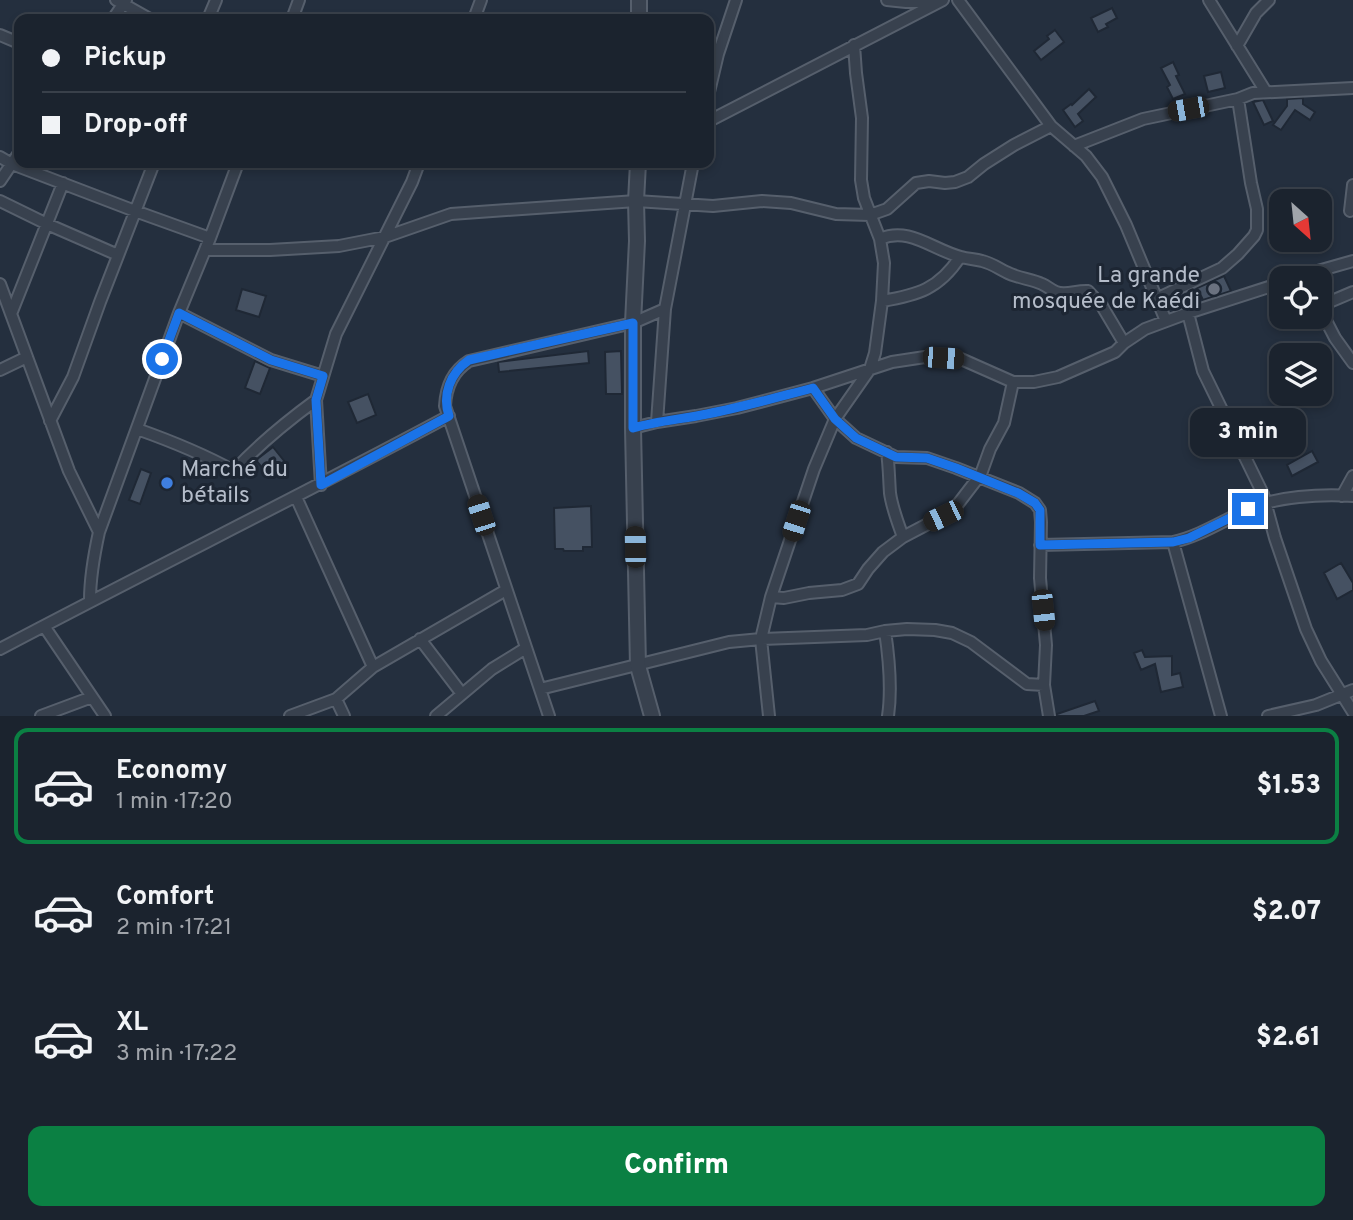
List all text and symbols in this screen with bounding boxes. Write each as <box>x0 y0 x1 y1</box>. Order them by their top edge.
text: Pickup <box>84 42 167 75</box>
car <box>1166 95 1211 123</box>
text: Drop-off <box>84 109 187 142</box>
north arrow <box>1269 189 1332 252</box>
map controls <box>1269 189 1332 406</box>
place label: La grande mosquée de Kaédi <box>1012 262 1200 317</box>
button: locate <box>1269 266 1332 329</box>
marker: La grande mosquée de Kaédi <box>1206 281 1222 297</box>
route start <box>146 343 178 375</box>
button: layers <box>1269 343 1332 406</box>
car <box>922 346 965 370</box>
callout: 3 min <box>1190 407 1306 456</box>
text: 3 min <box>1218 418 1278 447</box>
place label: Marché du bétails <box>181 456 288 511</box>
marker: Marché du bétails <box>159 475 175 491</box>
car <box>465 492 498 538</box>
route end <box>1232 493 1264 525</box>
car <box>920 497 967 535</box>
car <box>780 498 813 544</box>
car <box>625 526 646 568</box>
car <box>1031 588 1056 632</box>
icon: car <box>32 755 95 818</box>
text: Economy <box>116 755 227 788</box>
text: $1.53 <box>1256 770 1321 803</box>
text: 1 min · 17:20 <box>116 788 233 817</box>
icon: car <box>32 881 95 944</box>
text: Comfort <box>116 881 214 914</box>
text: $2.07 <box>1252 896 1321 929</box>
text: 2 min · 17:21 <box>116 914 232 943</box>
icon: car <box>32 1007 95 1070</box>
text: XL <box>116 1007 148 1040</box>
text: $2.61 <box>1256 1022 1321 1055</box>
text: 3 min · 17:22 <box>116 1040 237 1069</box>
button: Confirm <box>28 1126 1325 1206</box>

